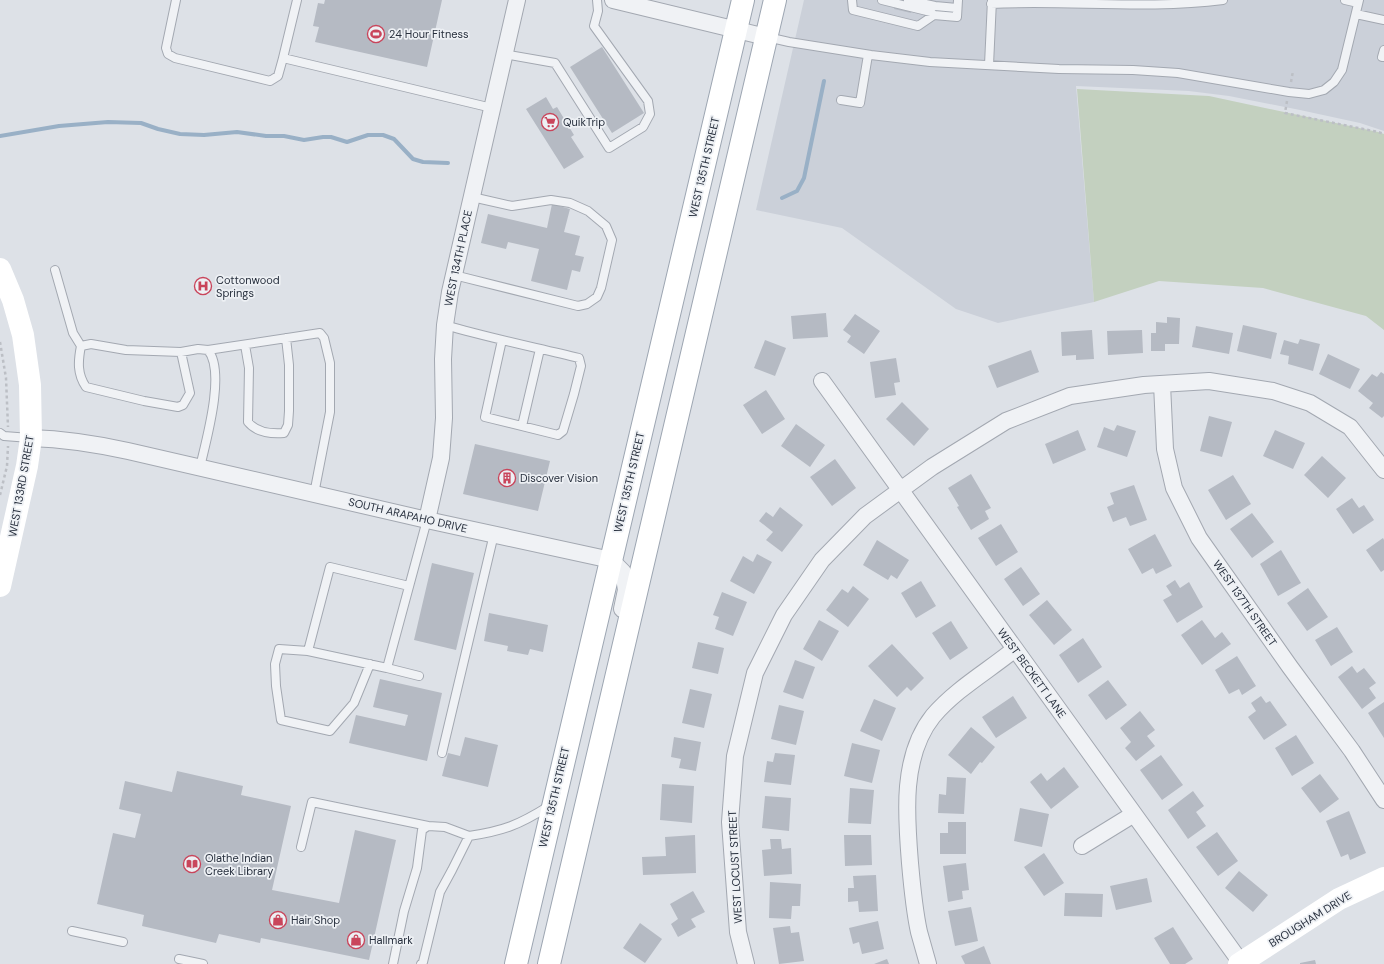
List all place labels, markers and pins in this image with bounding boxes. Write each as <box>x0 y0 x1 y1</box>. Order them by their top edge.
sports icon: 24 Hour Fitness <box>366 24 386 44</box>
place label: 24 Hour Fitness <box>389 27 469 41</box>
supermarket icon: QuikTrip <box>540 112 560 132</box>
place label: QuikTrip <box>563 115 605 129</box>
place label: Cottonwood Springs <box>216 273 280 300</box>
hospital icon: Cottonwood Springs <box>193 276 213 296</box>
building icon: Discover Vision <box>497 468 517 488</box>
place label: Discover Vision <box>520 471 598 485</box>
place label: Olathe Indian Creek Library <box>205 851 273 878</box>
library icon: Olathe Indian Creek Library <box>182 854 202 874</box>
shop icon: Hair Shop <box>268 910 288 930</box>
place label: Hair Shop <box>291 913 340 927</box>
shop icon: Hallmark <box>346 930 366 950</box>
place label: Hallmark <box>369 933 413 947</box>

